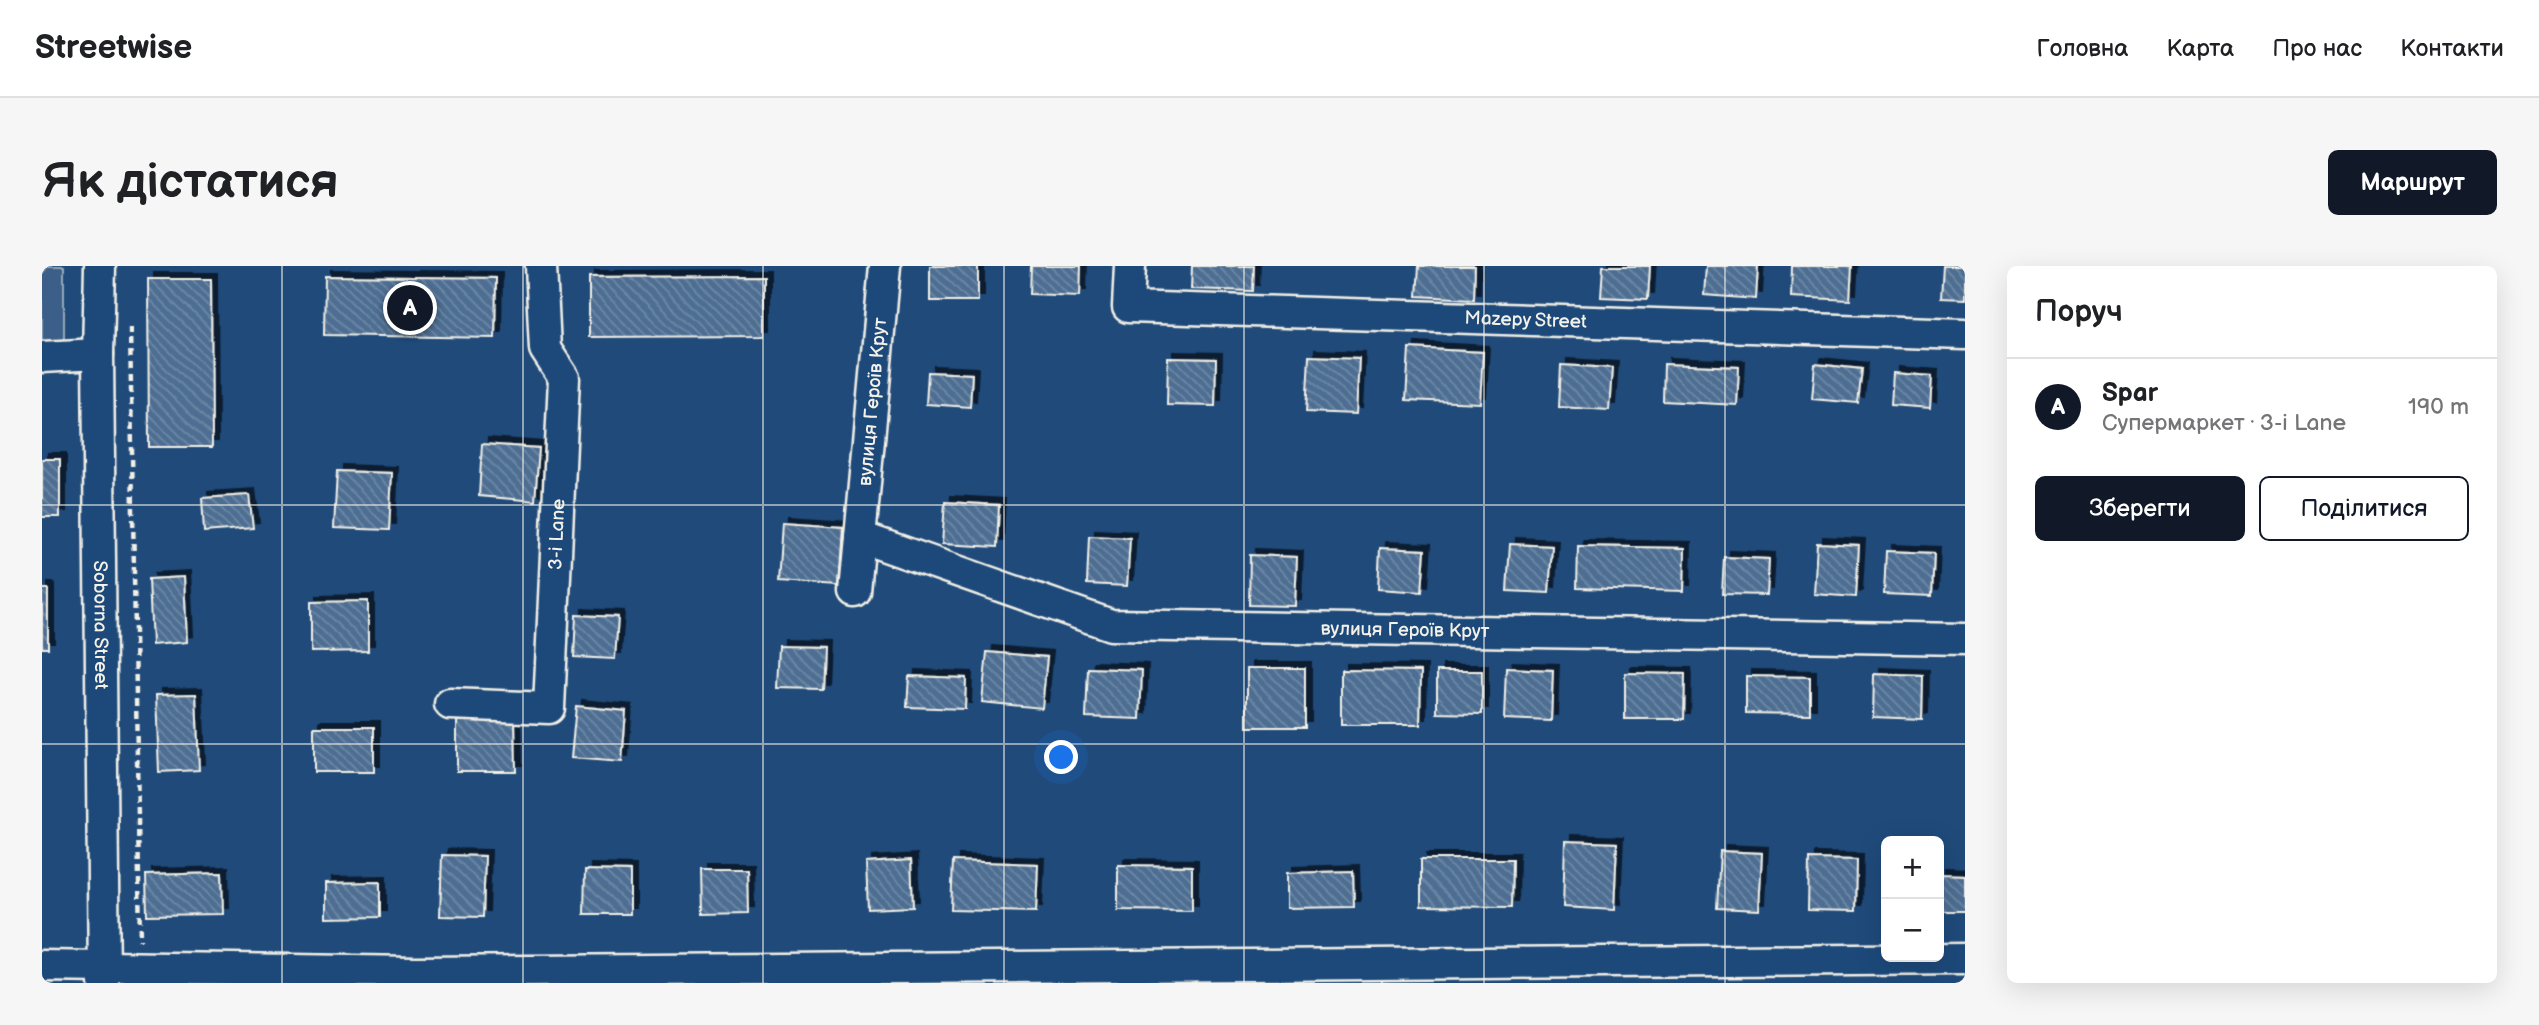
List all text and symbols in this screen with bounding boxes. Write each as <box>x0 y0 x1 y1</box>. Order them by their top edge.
text: Streetwise <box>35 28 192 68</box>
text: Головна <box>2037 34 2129 63</box>
text: Карта <box>2167 34 2234 63</box>
text: Про нас <box>2272 34 2362 63</box>
text: Контакти <box>2400 34 2504 63</box>
button: Маршрут <box>2328 150 2497 215</box>
text: Як дістатися <box>42 153 339 212</box>
pin: A <box>387 282 433 334</box>
text: Поруч <box>2035 294 2123 330</box>
street label: Mazepy Street <box>1464 306 1587 333</box>
street label: вулиця Героїв Крут <box>853 316 892 487</box>
text: Spar <box>2102 378 2158 409</box>
text: A <box>2051 393 2065 421</box>
text: 190 m <box>2408 393 2469 421</box>
text: Супермаркет · 3-i Lane <box>2102 409 2346 437</box>
button: Зберегти <box>2035 476 2245 541</box>
button: Поділитися <box>2259 476 2469 541</box>
street label: 3-i Lane <box>544 498 570 570</box>
street label: Soborna Street <box>88 560 113 690</box>
street label: вулиця Героїв Крут <box>1320 617 1490 643</box>
your location <box>1044 740 1078 774</box>
map controls <box>1881 836 1944 962</box>
button: + <box>1881 836 1944 899</box>
button: − <box>1881 899 1944 962</box>

